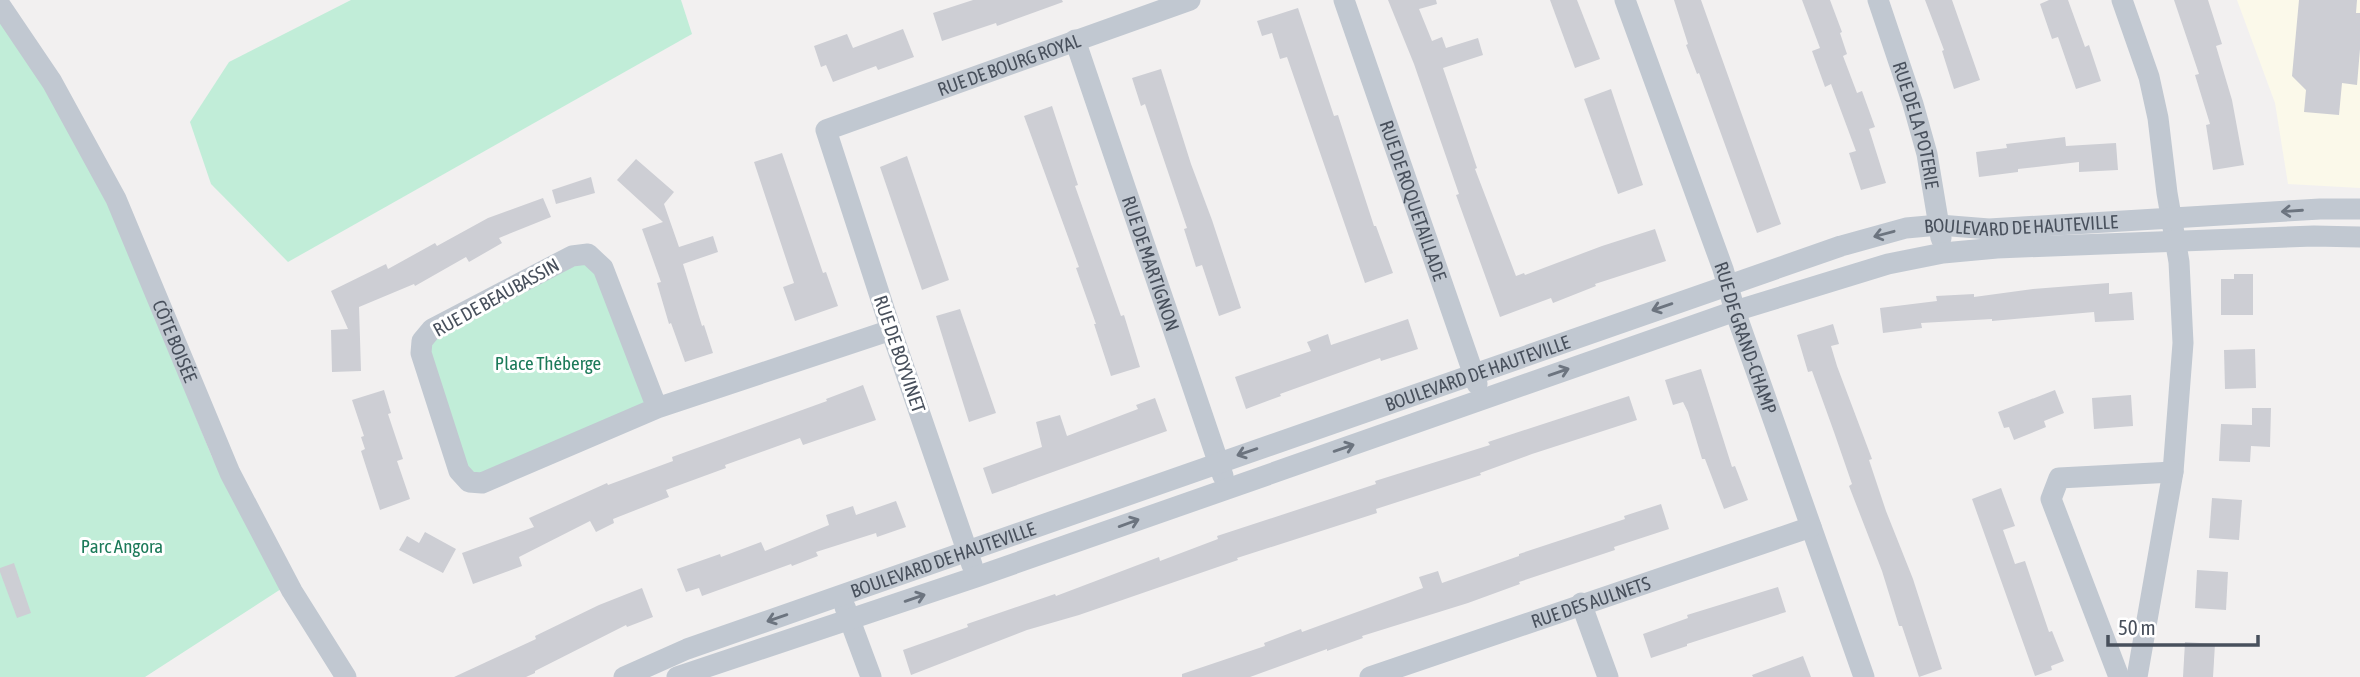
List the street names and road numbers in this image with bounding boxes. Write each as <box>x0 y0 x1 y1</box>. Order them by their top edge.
street label: RUE DE BOURG ROYAL <box>934 29 1084 100</box>
street label: RUE DE LA POTERIE <box>1888 59 1944 190</box>
street label: RUE DE ROQUETAILLADE <box>1375 117 1451 283</box>
street label: RUE DE MARTIGNON <box>1118 193 1184 334</box>
street label: BOULEVARD DE HAUTEVILLE <box>1923 210 2119 240</box>
street label: RUE DE BEAUBASSIN <box>429 253 563 341</box>
street label: RUE DE GRAND-CHAMP <box>1710 259 1782 417</box>
street label: RUE DE BOYVINET <box>870 292 931 416</box>
street label: CÔTE BOISÉE <box>148 296 202 385</box>
street label: BOULEVARD DE HAUTEVILLE <box>1382 331 1573 415</box>
street label: BOULEVARD DE HAUTEVILLE <box>848 517 1038 602</box>
street label: RUE DES AULNETS <box>1528 572 1653 632</box>

